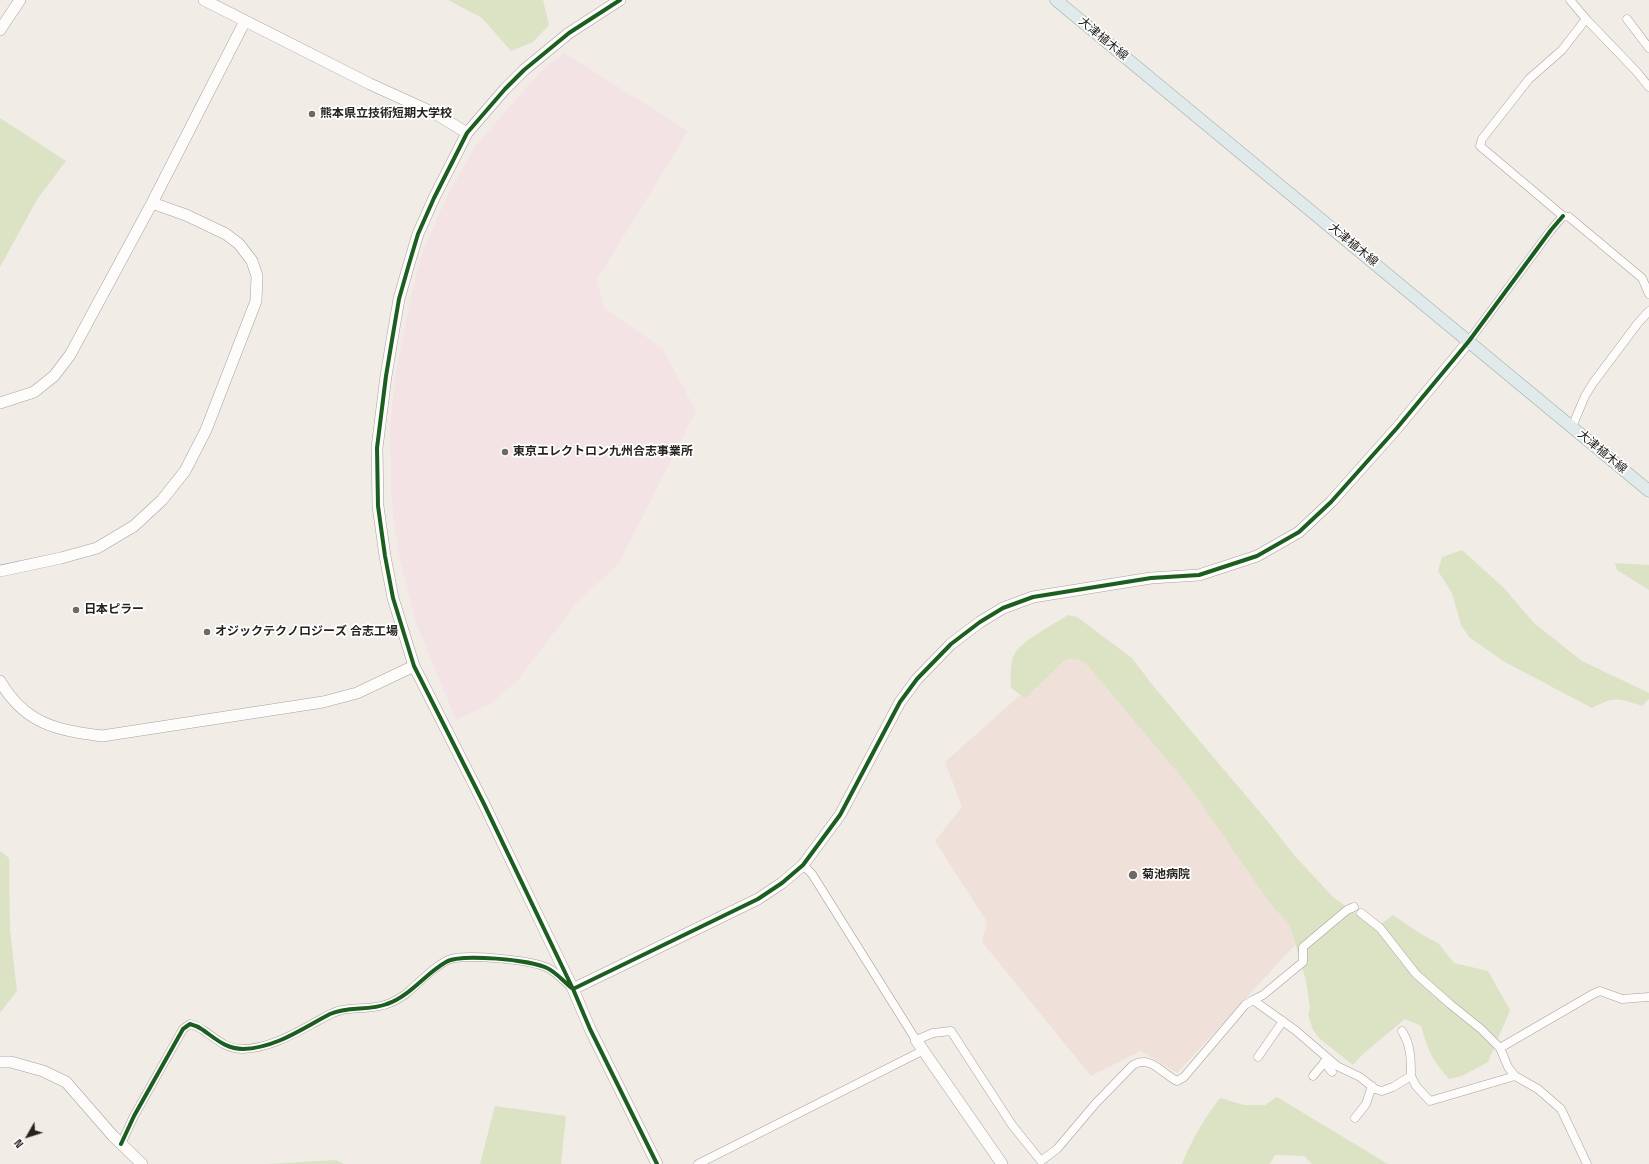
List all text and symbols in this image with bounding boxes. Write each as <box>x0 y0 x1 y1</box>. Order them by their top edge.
street label: 大津植木線 <box>1075 14 1131 64</box>
place label: 熊本県立技術短期大学校 <box>320 107 452 121</box>
marker: 熊本県立技術短期大学校 <box>307 109 317 119</box>
street label: 大津植木線 <box>1325 220 1381 270</box>
street label: 大津植木線 <box>1574 427 1630 477</box>
place label: 東京エレクトロン九州合志事業所 <box>513 445 693 459</box>
marker: 東京エレクトロン九州合志事業所 <box>500 447 510 457</box>
place label: 日本ピラー <box>84 603 144 617</box>
marker: 日本ピラー <box>71 605 81 615</box>
place label: オジックテクノロジーズ 合志工場 <box>215 625 398 639</box>
marker: オジックテクノロジーズ 合志工場 <box>202 627 212 637</box>
place label: 菊池病院 <box>1142 868 1190 882</box>
marker: 菊池病院 <box>1127 869 1139 881</box>
north arrow <box>8 1116 48 1156</box>
text: N <box>11 1136 26 1151</box>

